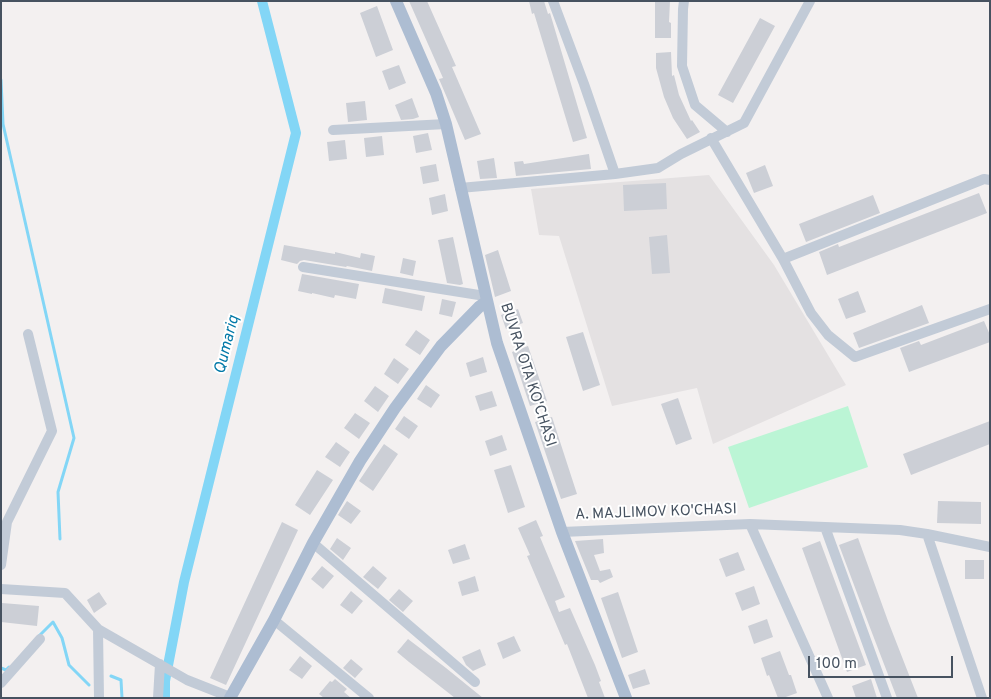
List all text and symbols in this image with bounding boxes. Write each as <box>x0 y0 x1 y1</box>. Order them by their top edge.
street label: BUVRA OTA KO'CHASI <box>495 301 559 449</box>
water label: Qumariq <box>211 314 245 376</box>
street label: A. MAJLIMOV KO'CHASI <box>575 501 737 525</box>
scale bar <box>811 646 956 678</box>
text: 100 m <box>816 655 857 674</box>

